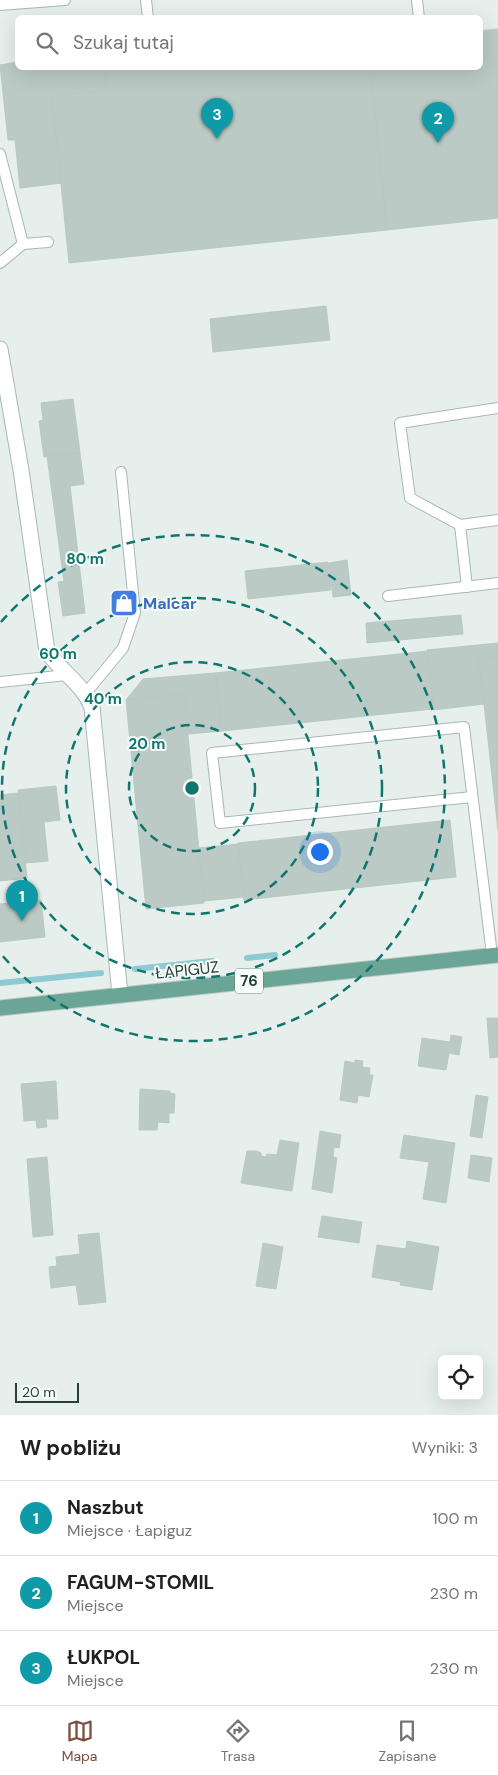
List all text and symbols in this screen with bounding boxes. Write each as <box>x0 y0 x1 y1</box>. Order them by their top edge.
search box <box>15 15 483 70</box>
icon: search <box>33 29 61 57</box>
text: Szukaj tutaj <box>73 30 174 55</box>
pin: 3 <box>201 98 233 139</box>
pin: 2 <box>422 102 454 143</box>
text: 80 m <box>66 549 104 569</box>
shop icon: Malcar <box>109 588 139 618</box>
place label: Malcar <box>143 593 197 614</box>
text: 60 m <box>39 644 77 664</box>
text: 40 m <box>84 689 122 709</box>
text: 20 m <box>129 734 165 754</box>
centre of rings <box>183 779 201 797</box>
your location <box>307 839 333 865</box>
pin: 1 <box>6 880 38 921</box>
street label: ŁAPIGUZ <box>154 956 220 984</box>
road number: 76 <box>235 968 263 994</box>
map controls <box>438 1355 483 1400</box>
button: locate <box>438 1355 483 1400</box>
scale bar <box>15 1380 79 1403</box>
text: 20 m <box>22 1383 56 1401</box>
text: W pobliżu <box>20 1434 121 1462</box>
text: Wyniki: 3 <box>412 1437 478 1458</box>
text: Naszbut <box>67 1495 144 1520</box>
text: 1 <box>33 1508 39 1529</box>
text: 100 m <box>433 1508 478 1529</box>
text: Miejsce · Łapiguz <box>67 1520 192 1541</box>
text: FAGUM-STOMIL <box>67 1570 214 1595</box>
text: 2 <box>31 1583 41 1604</box>
text: 230 m <box>430 1583 478 1604</box>
text: Miejsce <box>67 1595 124 1616</box>
text: ŁUKPOL <box>67 1645 140 1670</box>
text: 3 <box>31 1658 41 1679</box>
text: 230 m <box>430 1658 478 1679</box>
text: Miejsce <box>67 1670 124 1691</box>
tab: Mapa <box>62 1717 97 1765</box>
tab: Trasa <box>221 1717 255 1765</box>
tab: Zapisane <box>378 1717 436 1765</box>

